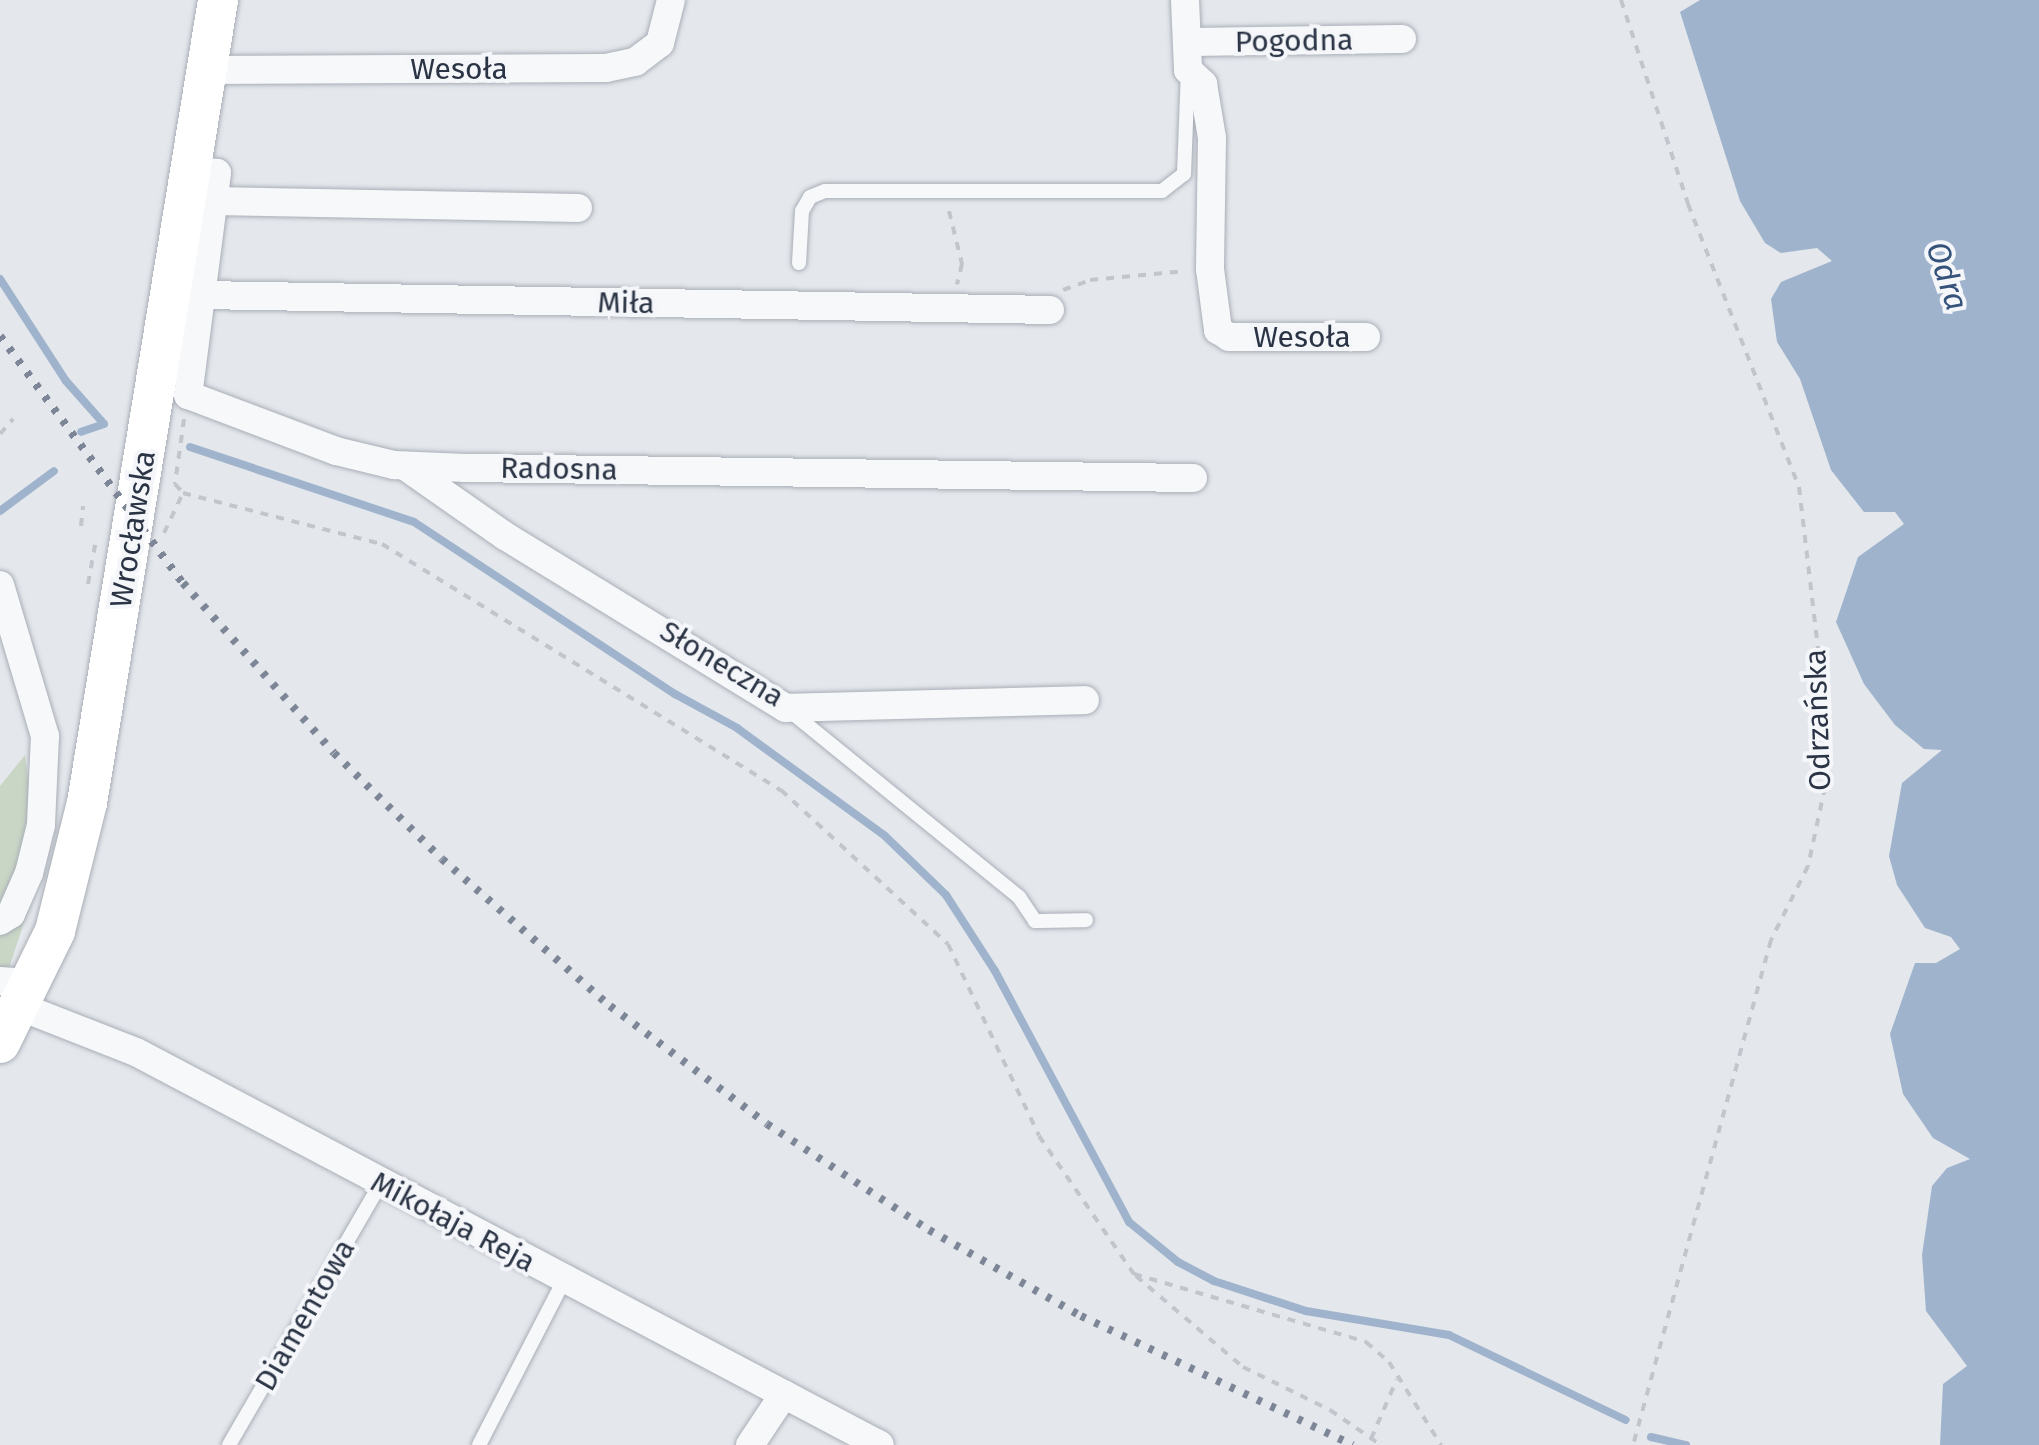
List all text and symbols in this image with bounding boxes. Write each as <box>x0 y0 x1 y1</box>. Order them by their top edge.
street label: Pogodna <box>1234 22 1354 60</box>
street label: Wesoła <box>410 51 508 87</box>
water label: Odra <box>1918 237 1976 315</box>
street label: Miła <box>597 285 655 321</box>
street label: Wesoła <box>1253 319 1351 355</box>
street label: Wrocławska <box>103 448 163 610</box>
street label: Radosna <box>500 450 618 488</box>
street label: Słoneczna <box>654 613 790 715</box>
street label: Odrzańska <box>1798 649 1838 791</box>
street label: Mikołaja Reja <box>365 1164 541 1280</box>
street label: Diamentowa <box>247 1233 363 1397</box>

